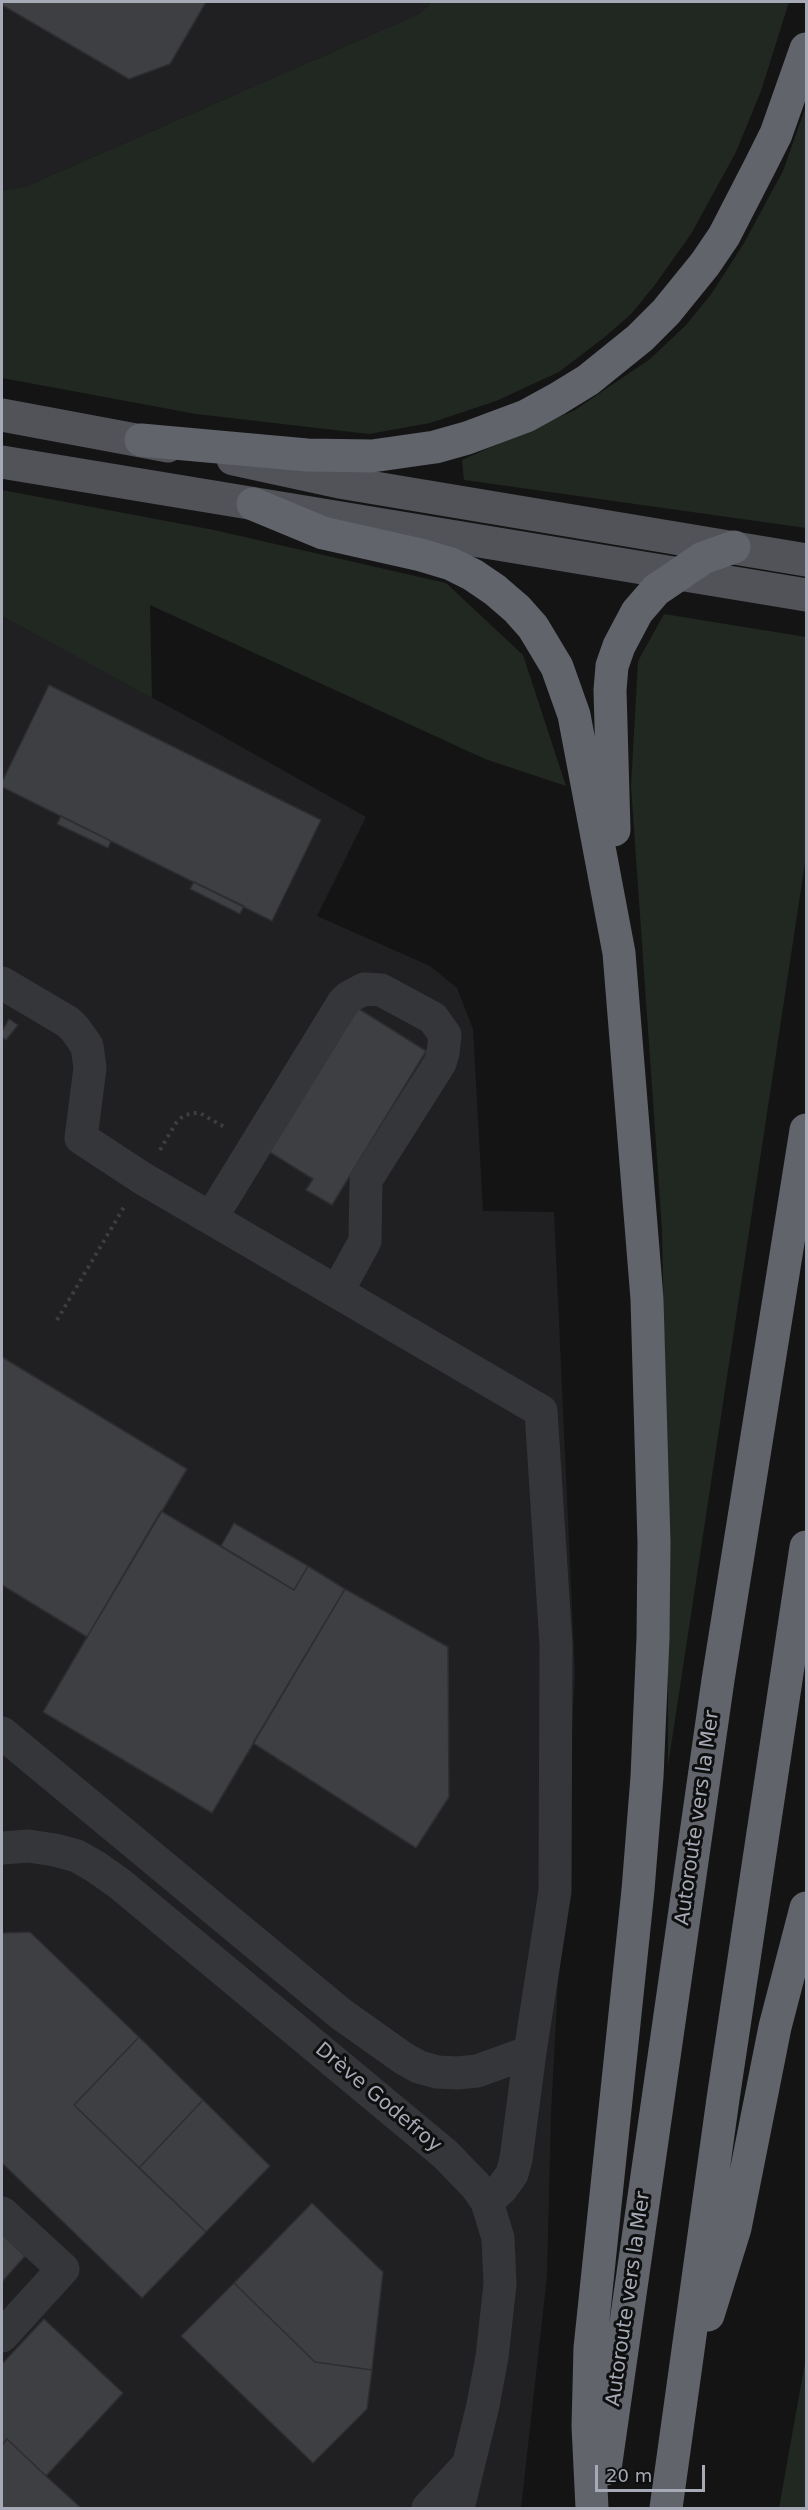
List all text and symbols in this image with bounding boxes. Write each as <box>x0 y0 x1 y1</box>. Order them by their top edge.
street label: Autoroute vers la Mer <box>671 1709 725 1927</box>
street label: Drève Godefroy <box>310 2038 446 2158</box>
street label: Autoroute vers la Mer <box>602 2190 656 2408</box>
scale bar <box>598 2453 708 2491</box>
text: 20 m <box>606 2465 652 2486</box>

